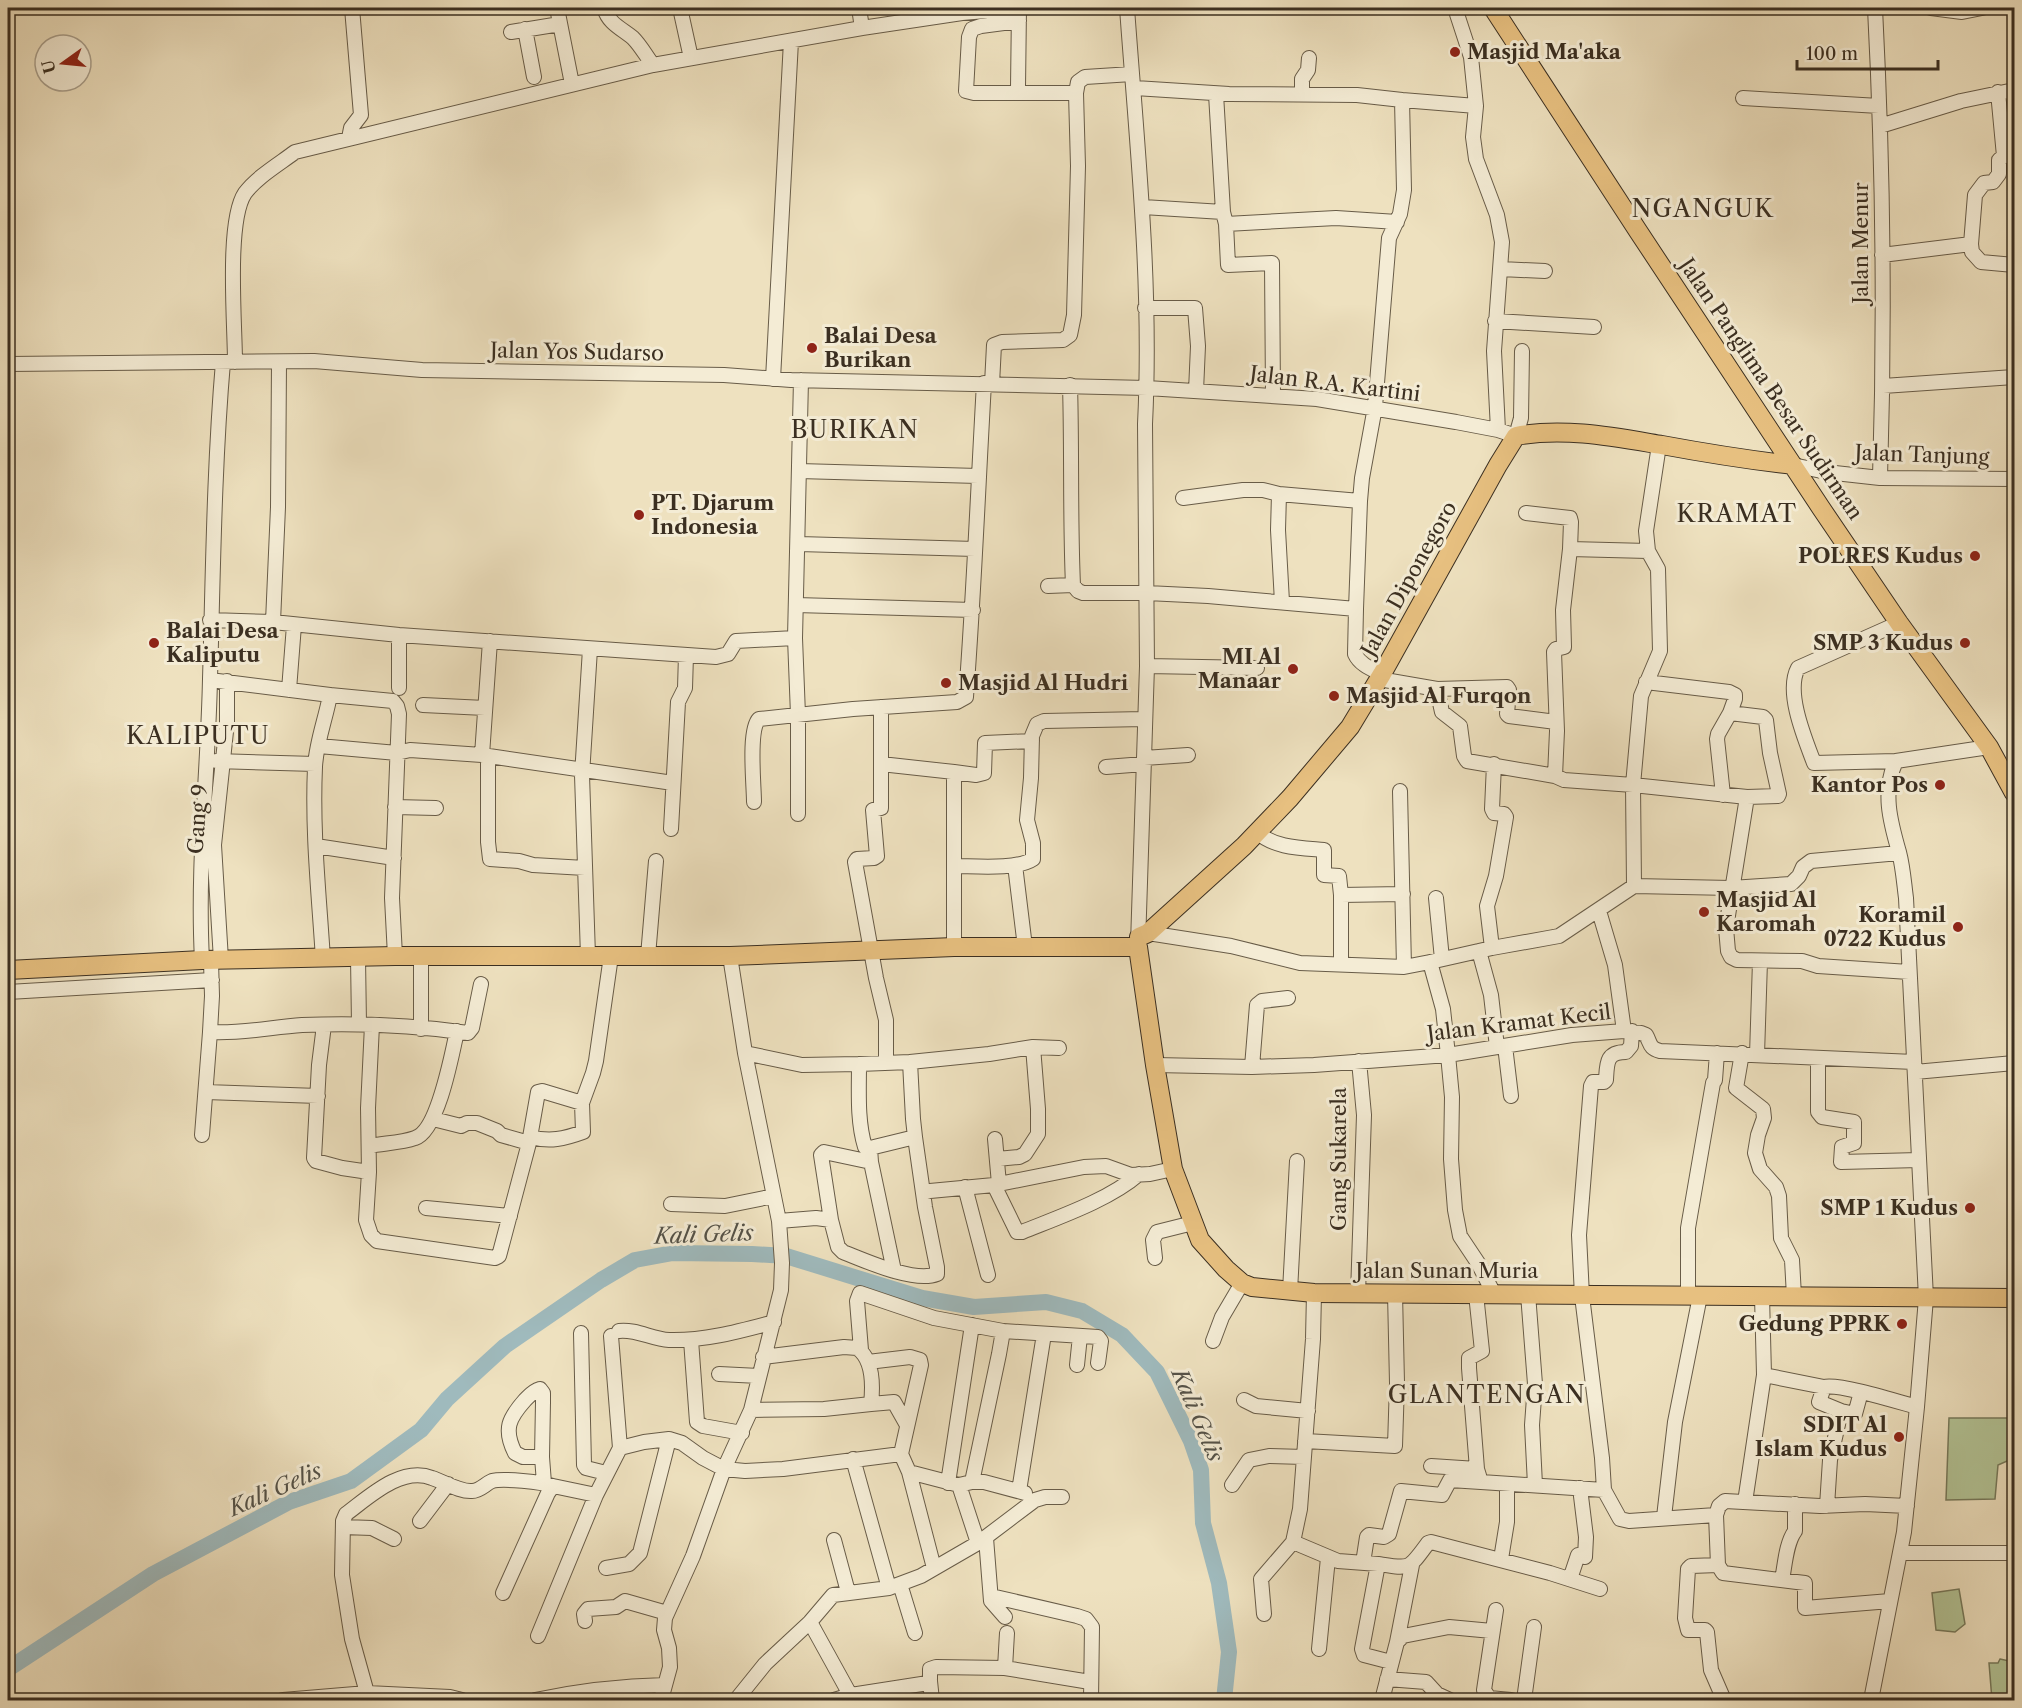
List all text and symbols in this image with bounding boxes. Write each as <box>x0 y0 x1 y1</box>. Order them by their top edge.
north arrow <box>33 33 93 93</box>
scale bar <box>1797 33 1938 71</box>
place label: Masjid Ma'aka <box>1467 39 1622 64</box>
text: 100 m <box>1806 43 1858 65</box>
marker: Masjid Ma'aka <box>1448 45 1462 59</box>
text: U <box>37 58 60 76</box>
street label: Jalan Menur <box>1848 182 1873 307</box>
district label: NGANGUK <box>1631 194 1775 223</box>
street label: Jalan Panglima Besar Sudirman <box>1673 251 1868 524</box>
place label: Balai Desa Burikan <box>824 323 938 372</box>
street label: Jalan Yos Sudarso <box>487 337 664 366</box>
marker: Balai Desa Burikan <box>805 341 819 355</box>
street label: Jalan R.A. Kartini <box>1245 360 1422 406</box>
district label: BURIKAN <box>791 415 919 444</box>
street label: Jalan Tanjung <box>1851 440 1991 469</box>
place label: PT. Djarum Indonesia <box>651 490 774 539</box>
street label: Jalan Diponegoro <box>1354 497 1462 663</box>
district label: KRAMAT <box>1676 499 1798 528</box>
marker: PT. Djarum Indonesia <box>632 508 646 522</box>
place label: POLRES Kudus <box>1798 543 1963 568</box>
marker: POLRES Kudus <box>1968 549 1982 563</box>
place label: Balai Desa Kaliputu <box>166 618 280 667</box>
place label: SMP 3 Kudus <box>1813 630 1953 655</box>
marker: Balai Desa Kaliputu <box>147 636 161 650</box>
marker: SMP 3 Kudus <box>1958 636 1972 650</box>
place label: MI Al Manaar <box>1198 644 1282 693</box>
marker: MI Al Manaar <box>1286 662 1300 676</box>
place label: Masjid Al Hudri <box>958 670 1129 695</box>
marker: Masjid Al Hudri <box>939 676 953 690</box>
place label: Masjid Al Furqon <box>1346 683 1532 708</box>
marker: Masjid Al Furqon <box>1327 689 1341 703</box>
district label: KALIPUTU <box>126 721 270 750</box>
place label: Kantor Pos <box>1811 772 1928 797</box>
marker: Kantor Pos <box>1933 778 1947 792</box>
street label: Gang 9 <box>183 783 212 855</box>
place label: Masjid Al Karomah <box>1716 887 1816 936</box>
place label: Koramil 0722 Kudus <box>1823 902 1946 951</box>
marker: Masjid Al Karomah <box>1697 905 1711 919</box>
marker: Koramil 0722 Kudus <box>1951 920 1965 934</box>
street label: Jalan Kramat Kecil <box>1422 999 1612 1047</box>
street label: Gang Sukarela <box>1326 1086 1351 1231</box>
place label: SMP 1 Kudus <box>1820 1195 1958 1220</box>
marker: SMP 1 Kudus <box>1963 1201 1977 1215</box>
water label: Kali Gelis <box>652 1219 754 1250</box>
street label: Jalan Sunan Muria <box>1353 1258 1539 1283</box>
place label: Gedung PPRK <box>1738 1311 1891 1336</box>
marker: Gedung PPRK <box>1895 1317 1909 1331</box>
water label: Kali Gelis <box>1165 1362 1229 1466</box>
district label: GLANTENGAN <box>1388 1380 1586 1409</box>
place label: SDIT Al Islam Kudus <box>1755 1412 1887 1461</box>
marker: SDIT Al Islam Kudus <box>1892 1430 1906 1444</box>
water label: Kali Gelis <box>223 1457 326 1523</box>

